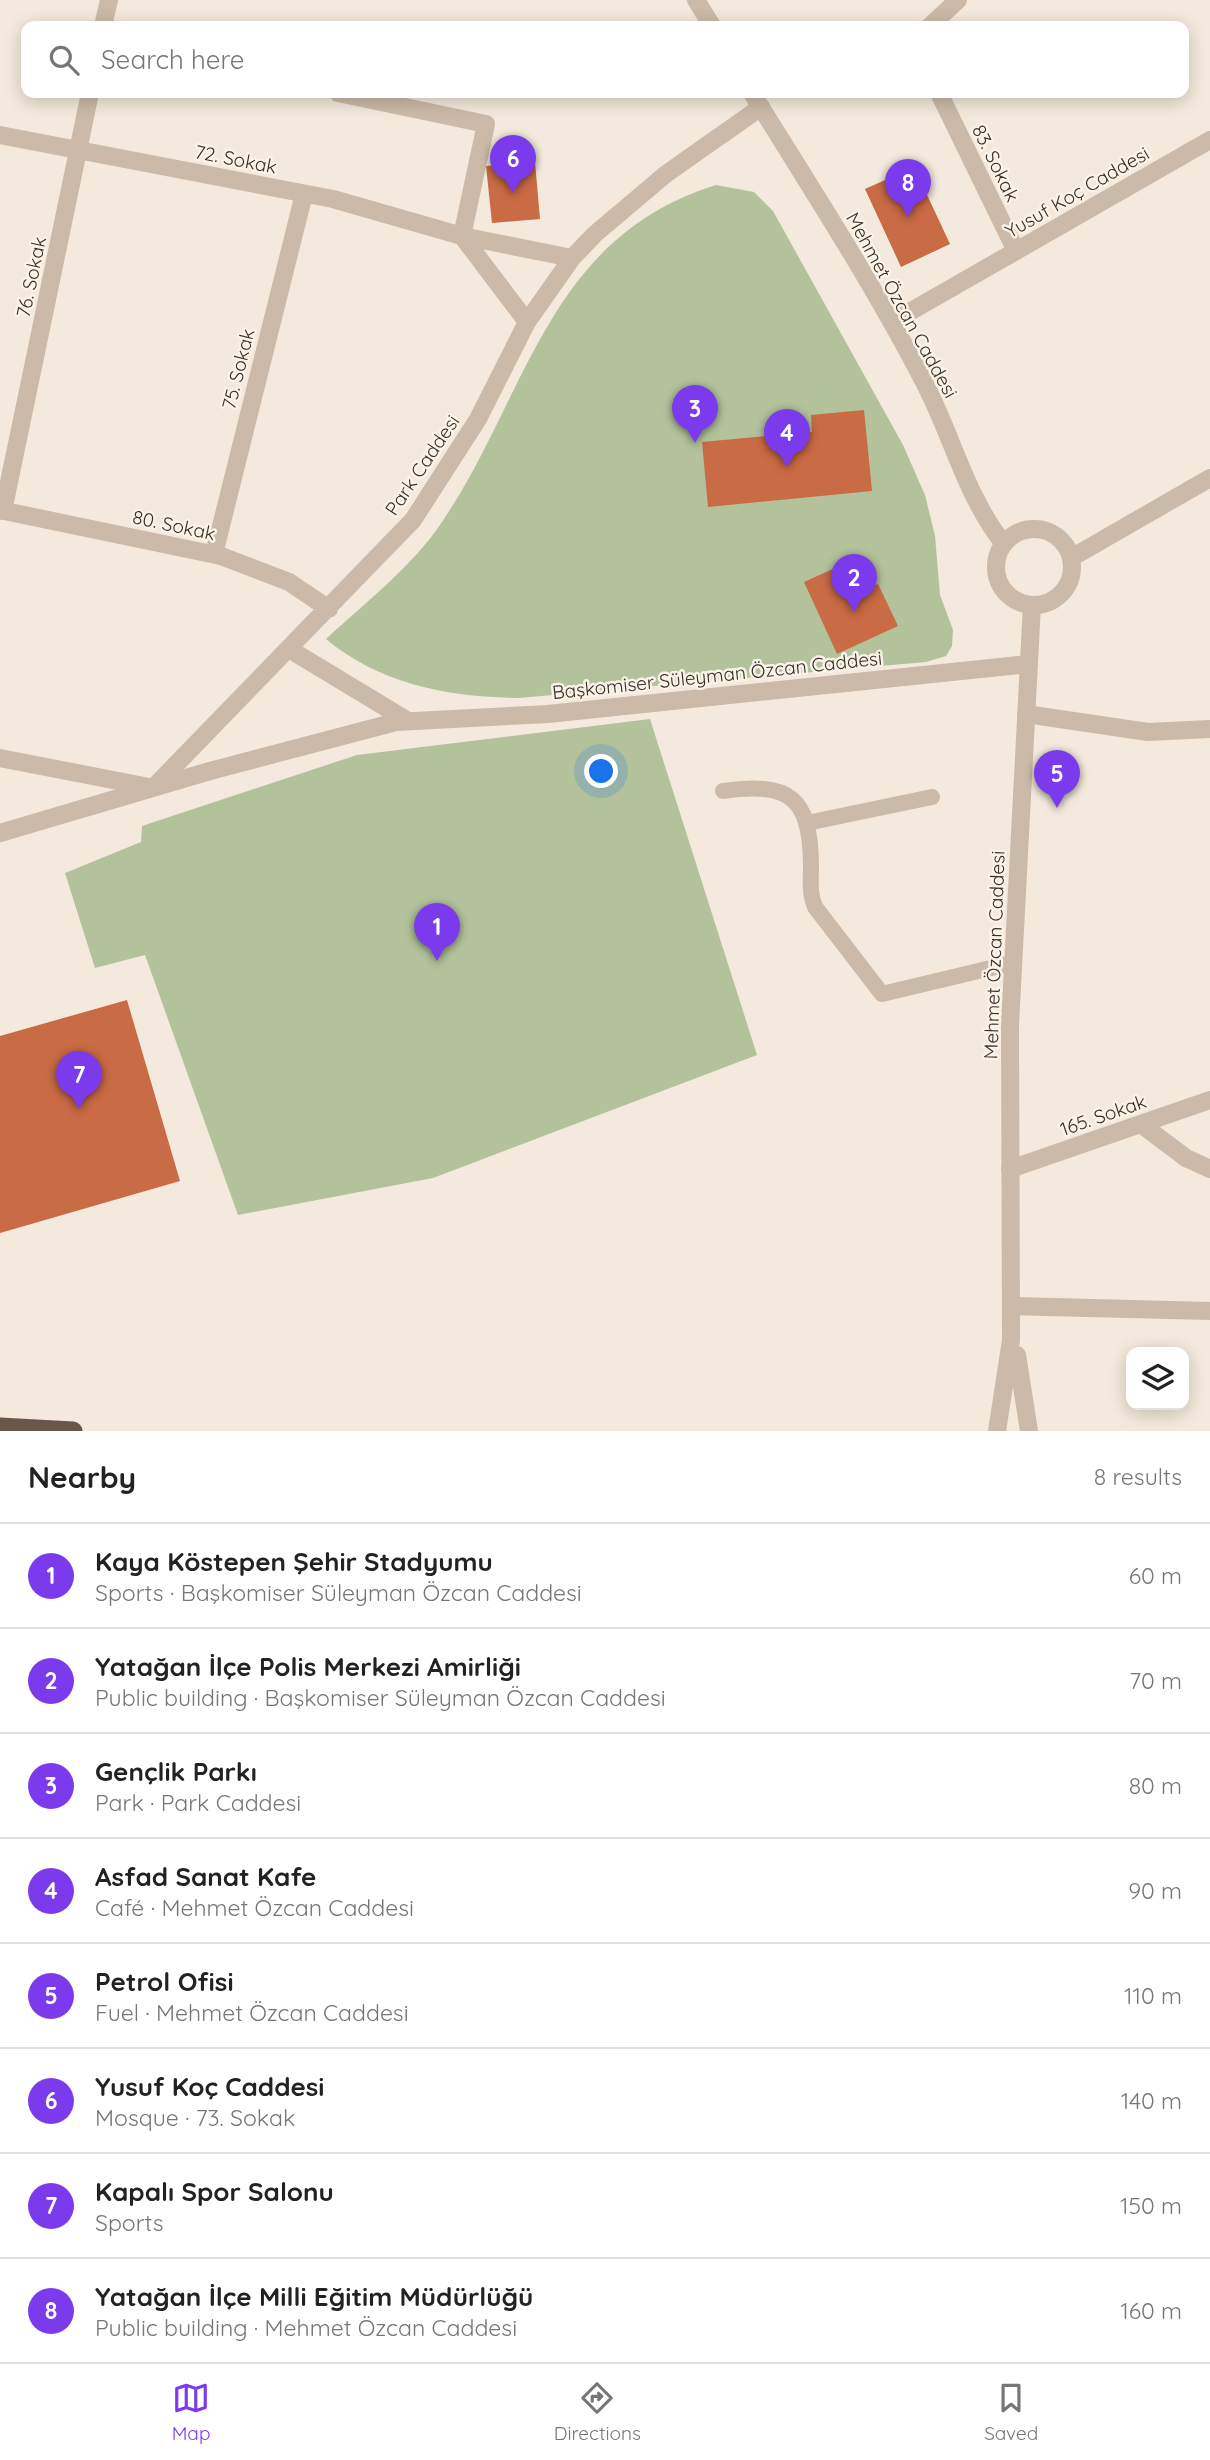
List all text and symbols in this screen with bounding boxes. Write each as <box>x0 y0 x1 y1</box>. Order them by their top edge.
search box <box>21 21 1189 98</box>
icon: search <box>45 41 83 79</box>
text: Search here <box>101 43 245 76</box>
street label: 83. Sokak <box>967 121 1025 205</box>
pin: 6 <box>490 135 536 193</box>
street label: 72. Sokak <box>193 139 279 179</box>
street label: Yusuf Koç Caddesi <box>1001 141 1153 243</box>
pin: 8 <box>885 159 931 217</box>
street label: Mehmet Özcan Caddesi <box>841 208 963 402</box>
street label: 76. Sokak <box>11 234 51 320</box>
street label: 75. Sokak <box>216 326 260 412</box>
pin: 3 <box>672 385 718 443</box>
pin: 4 <box>764 409 810 467</box>
street label: Park Caddesi <box>380 410 464 520</box>
street label: 80. Sokak <box>130 505 218 545</box>
pin: 2 <box>831 554 877 612</box>
street label: Başkomiser Süleyman Özcan Caddesi <box>551 646 883 704</box>
pin: 5 <box>1034 750 1080 808</box>
your location <box>584 754 618 788</box>
street label: Mehmet Özcan Caddesi <box>978 850 1010 1060</box>
pin: 1 <box>414 903 460 961</box>
pin: 7 <box>56 1051 102 1109</box>
street label: 165. Sokak <box>1057 1089 1149 1141</box>
map controls <box>1126 1347 1189 1410</box>
button: layers <box>1126 1347 1189 1410</box>
text: Nearby <box>28 1458 136 1496</box>
text: 8 results <box>1094 1462 1182 1491</box>
text: Kaya Köstepen Şehir Stadyumu <box>95 1545 493 1578</box>
text: 1 <box>47 1561 55 1590</box>
text: 60 m <box>1129 1561 1182 1590</box>
text: Sports · Başkomiser Süleyman Özcan Caddesi <box>95 1578 582 1607</box>
text: Yatağan İlçe Polis Merkezi Amirliği <box>95 1650 521 1683</box>
text: 2 <box>44 1666 58 1695</box>
text: 70 m <box>1129 1666 1182 1695</box>
text: Public building · Başkomiser Süleyman Özcan Caddesi <box>95 1683 666 1712</box>
text: Gençlik Parkı <box>95 1755 257 1788</box>
text: 3 <box>45 1771 57 1800</box>
text: 80 m <box>1129 1771 1182 1800</box>
text: Park · Park Caddesi <box>95 1788 301 1817</box>
text: Asfad Sanat Kafe <box>95 1860 316 1893</box>
text: 4 <box>44 1876 58 1905</box>
text: 90 m <box>1128 1876 1182 1905</box>
text: Café · Mehmet Özcan Caddesi <box>95 1893 414 1922</box>
text: Petrol Ofisi <box>95 1965 234 1998</box>
text: 5 <box>44 1981 58 2010</box>
text: 110 m <box>1124 1981 1182 2010</box>
text: Fuel · Mehmet Özcan Caddesi <box>95 1998 409 2027</box>
text: Yusuf Koç Caddesi <box>95 2070 324 2103</box>
text: 6 <box>45 2086 57 2115</box>
text: 140 m <box>1121 2086 1182 2115</box>
text: Mosque · 73. Sokak <box>95 2103 295 2132</box>
text: Kapalı Spor Salonu <box>95 2175 334 2208</box>
text: 7 <box>45 2191 57 2220</box>
text: 150 m <box>1120 2191 1182 2220</box>
text: Sports <box>95 2208 164 2237</box>
text: Yatağan İlçe Milli Eğitim Müdürlüğü <box>95 2280 533 2313</box>
text: 8 <box>45 2296 57 2325</box>
text: 160 m <box>1120 2296 1182 2325</box>
text: Public building · Mehmet Özcan Caddesi <box>95 2313 517 2342</box>
tab: Map <box>172 2379 210 2445</box>
tab: Directions <box>554 2379 641 2445</box>
tab: Saved <box>984 2379 1038 2445</box>

